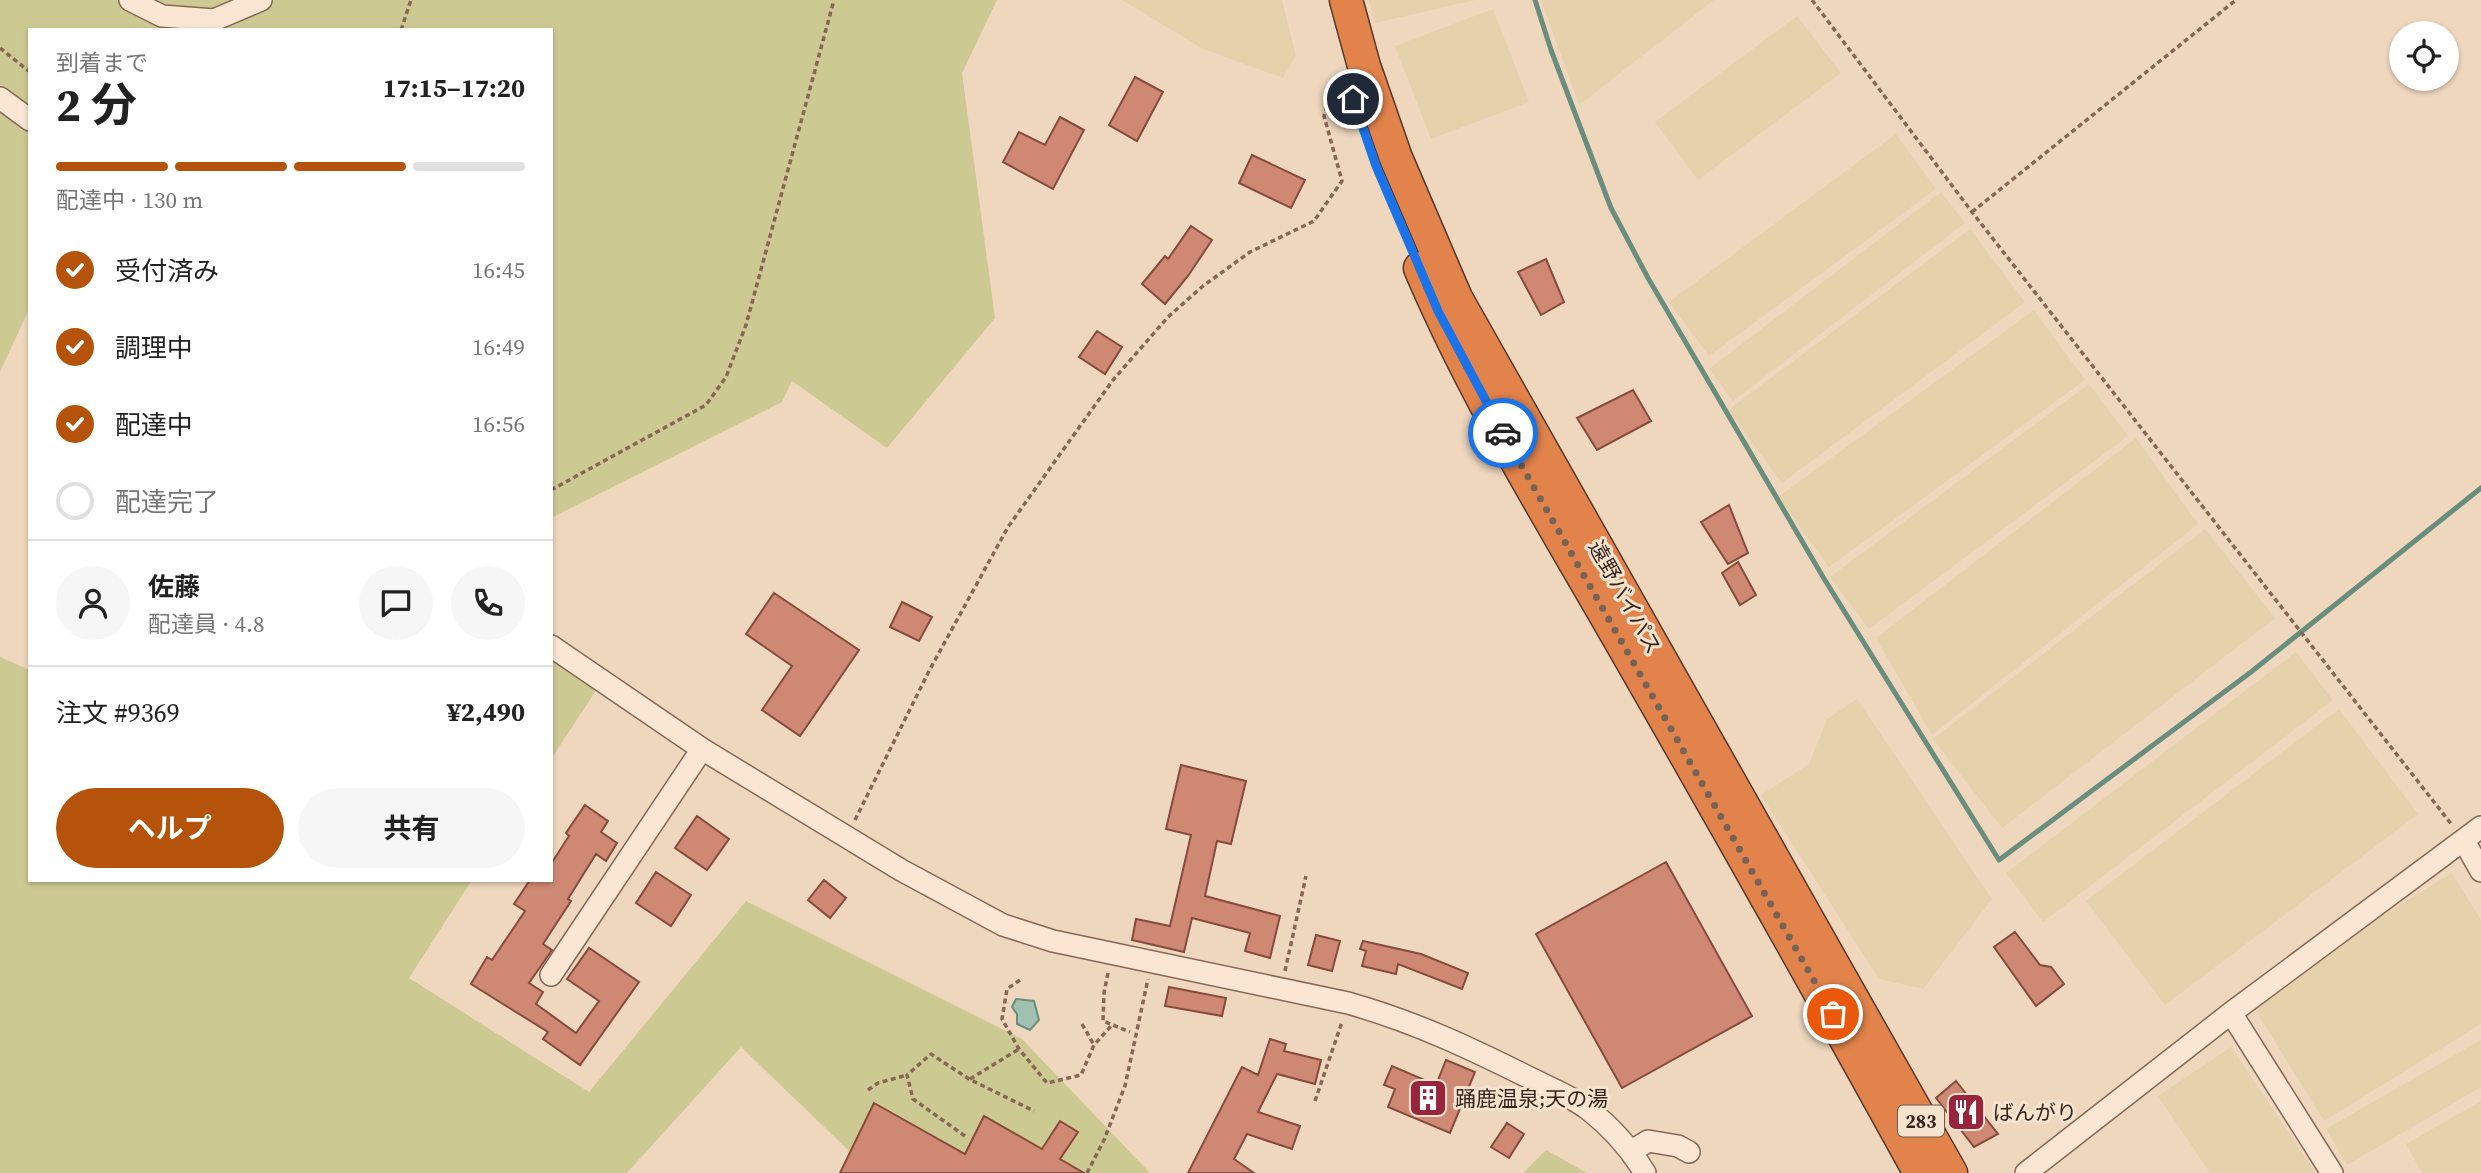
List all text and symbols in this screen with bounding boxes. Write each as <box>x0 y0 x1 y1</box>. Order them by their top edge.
map controls <box>2389 21 2459 91</box>
button: locate <box>2389 21 2459 91</box>
text: 到着まで <box>56 47 148 79</box>
pin <box>1323 69 1383 129</box>
text: 17:15–17:20 <box>383 70 525 106</box>
text: 2 分 <box>56 73 137 136</box>
icon: home <box>1334 80 1372 118</box>
text: 配達中 · 130 m <box>56 184 203 216</box>
icon: check <box>56 251 94 289</box>
text: 受付済み <box>115 253 219 289</box>
text: 16:45 <box>472 254 525 286</box>
icon: check <box>56 328 94 366</box>
text: 調理中 <box>115 330 193 366</box>
text: 16:49 <box>472 331 525 363</box>
courier <box>1468 398 1538 468</box>
icon: check <box>56 405 94 443</box>
text: 配達中 <box>115 407 193 443</box>
text: 16:56 <box>472 408 525 440</box>
icon: car <box>1484 414 1522 452</box>
text: 配達完了 <box>115 484 219 520</box>
street label: 遠野バイパス <box>1582 535 1668 659</box>
button: person <box>56 566 130 640</box>
button: chat <box>359 566 433 640</box>
button: phone <box>451 566 525 640</box>
text: 佐藤 <box>148 569 200 605</box>
text: 配達員 · 4.8 <box>148 608 265 640</box>
text: ¥2,490 <box>447 694 525 730</box>
text: 注文 #9369 <box>56 695 180 731</box>
button: ヘルプ <box>56 788 284 868</box>
button: 共有 <box>298 788 525 868</box>
pin <box>1803 984 1863 1044</box>
icon: bag <box>1814 995 1852 1033</box>
building icon: 踊鹿温泉;天の湯 <box>1407 1077 1449 1119</box>
place label: 踊鹿温泉;天の湯 <box>1455 1084 1608 1113</box>
restaurant icon: ばんがり <box>1945 1091 1987 1133</box>
place label: ばんがり <box>1993 1098 2077 1127</box>
road number: 283 <box>1898 1106 1944 1136</box>

